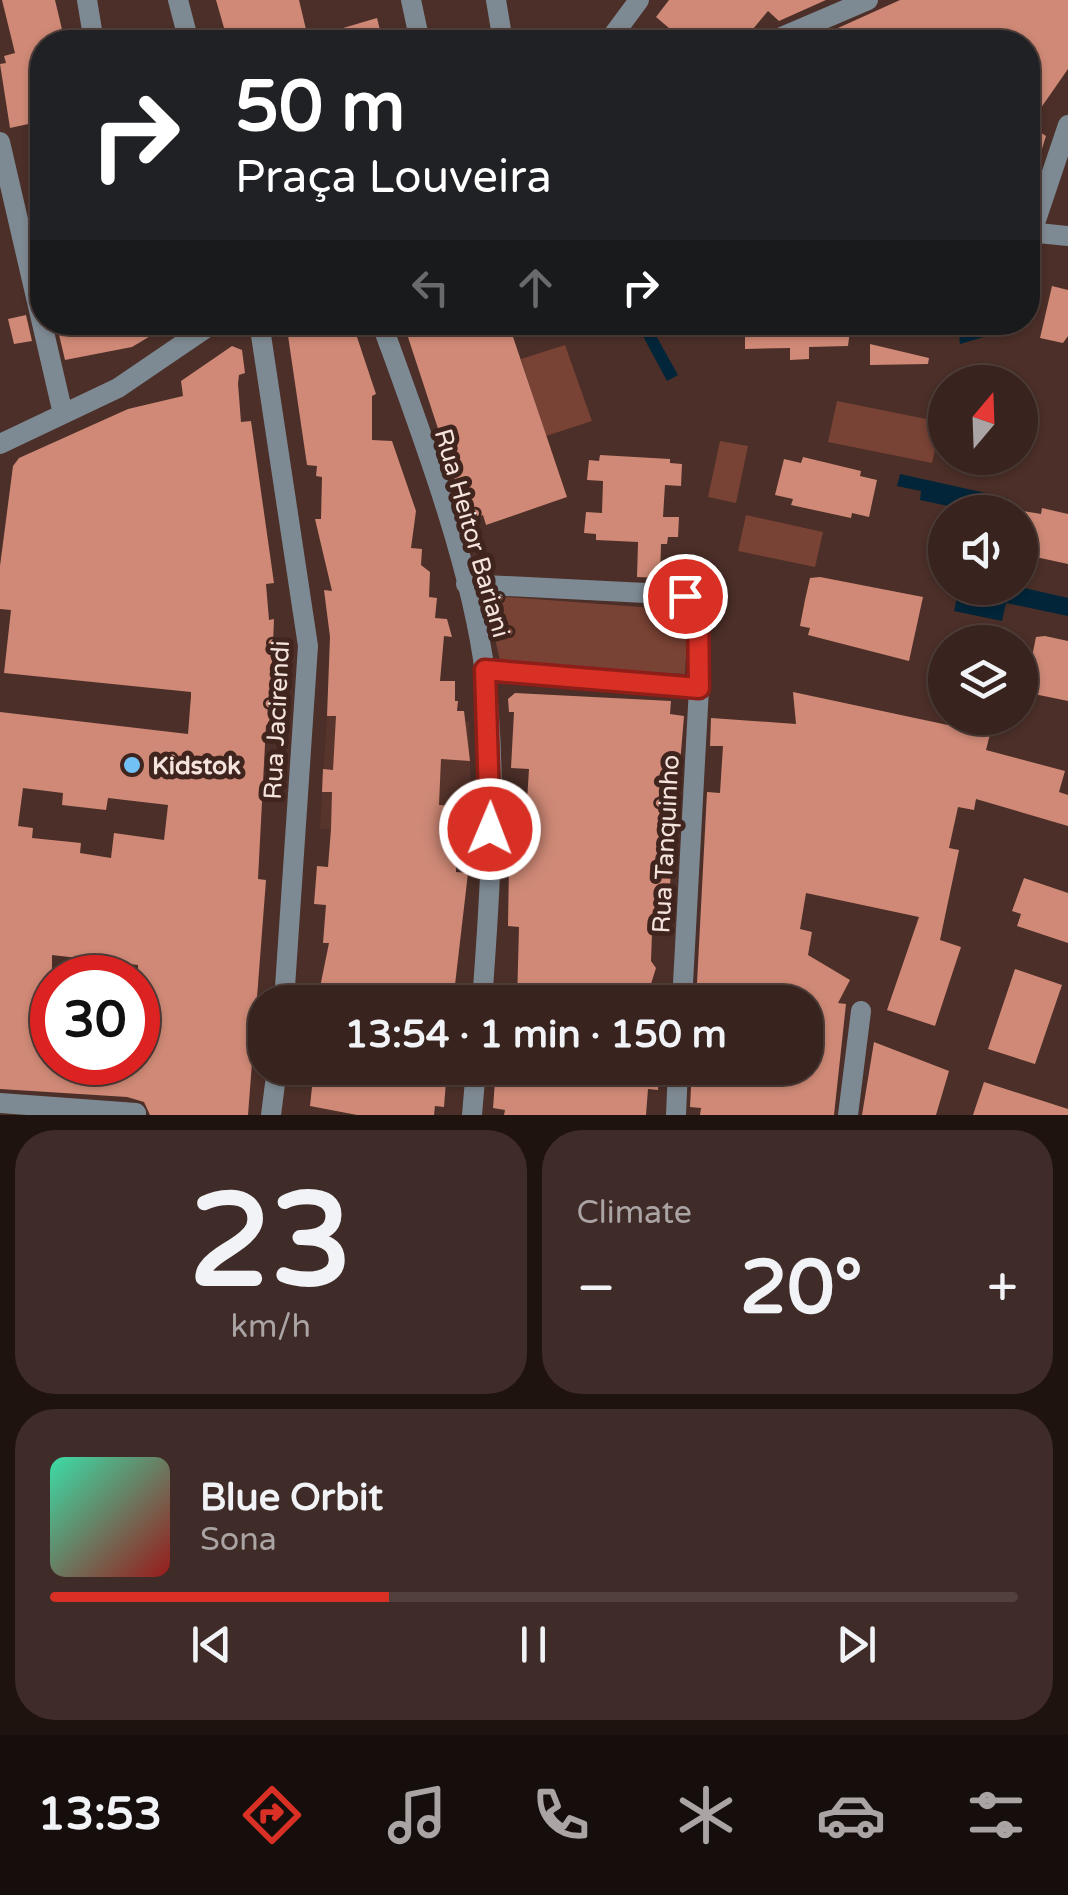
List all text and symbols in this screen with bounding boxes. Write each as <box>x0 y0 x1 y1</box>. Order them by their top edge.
text: 50 m <box>235 66 405 150</box>
icon: right <box>70 70 200 200</box>
text: Praça Louveira <box>235 151 552 205</box>
icon: left <box>403 260 458 315</box>
icon: ahead <box>508 260 563 315</box>
icon: right <box>613 260 668 315</box>
north arrow <box>928 365 1038 475</box>
map controls <box>928 365 1038 735</box>
street label: Rua Heitor Bariani <box>428 425 516 641</box>
button: sound <box>928 495 1038 605</box>
pin <box>643 554 728 639</box>
icon: arrive <box>658 569 713 624</box>
button: layers <box>928 625 1038 735</box>
street label: Rua Jacirendi <box>258 640 296 800</box>
place label: Kidstok <box>152 751 241 781</box>
marker: Kidstok <box>121 754 143 776</box>
street label: Rua Tanquinho <box>646 754 686 934</box>
position arrow <box>438 777 542 881</box>
speed limit sign: 30 <box>30 955 160 1085</box>
text: 13:54 · 1 min · 150 m <box>344 1012 727 1058</box>
text: 23 <box>189 1165 352 1321</box>
text: Climate <box>577 1194 692 1232</box>
text: 20° <box>740 1243 863 1333</box>
text: − <box>577 1256 616 1322</box>
text: + <box>987 1256 1018 1322</box>
text: km/h <box>231 1308 311 1346</box>
text: Blue Orbit <box>200 1475 383 1521</box>
text: Sona <box>200 1521 277 1559</box>
icon: previous <box>184 1617 239 1672</box>
icon: pause <box>506 1617 561 1672</box>
icon: next <box>829 1617 884 1672</box>
icon: directions <box>237 1780 307 1850</box>
icon: music <box>382 1780 452 1850</box>
icon: phone <box>526 1780 596 1850</box>
icon: climate <box>671 1780 741 1850</box>
icon: car <box>816 1780 886 1850</box>
icon: filters <box>961 1780 1031 1850</box>
text: 13:53 <box>37 1788 162 1842</box>

